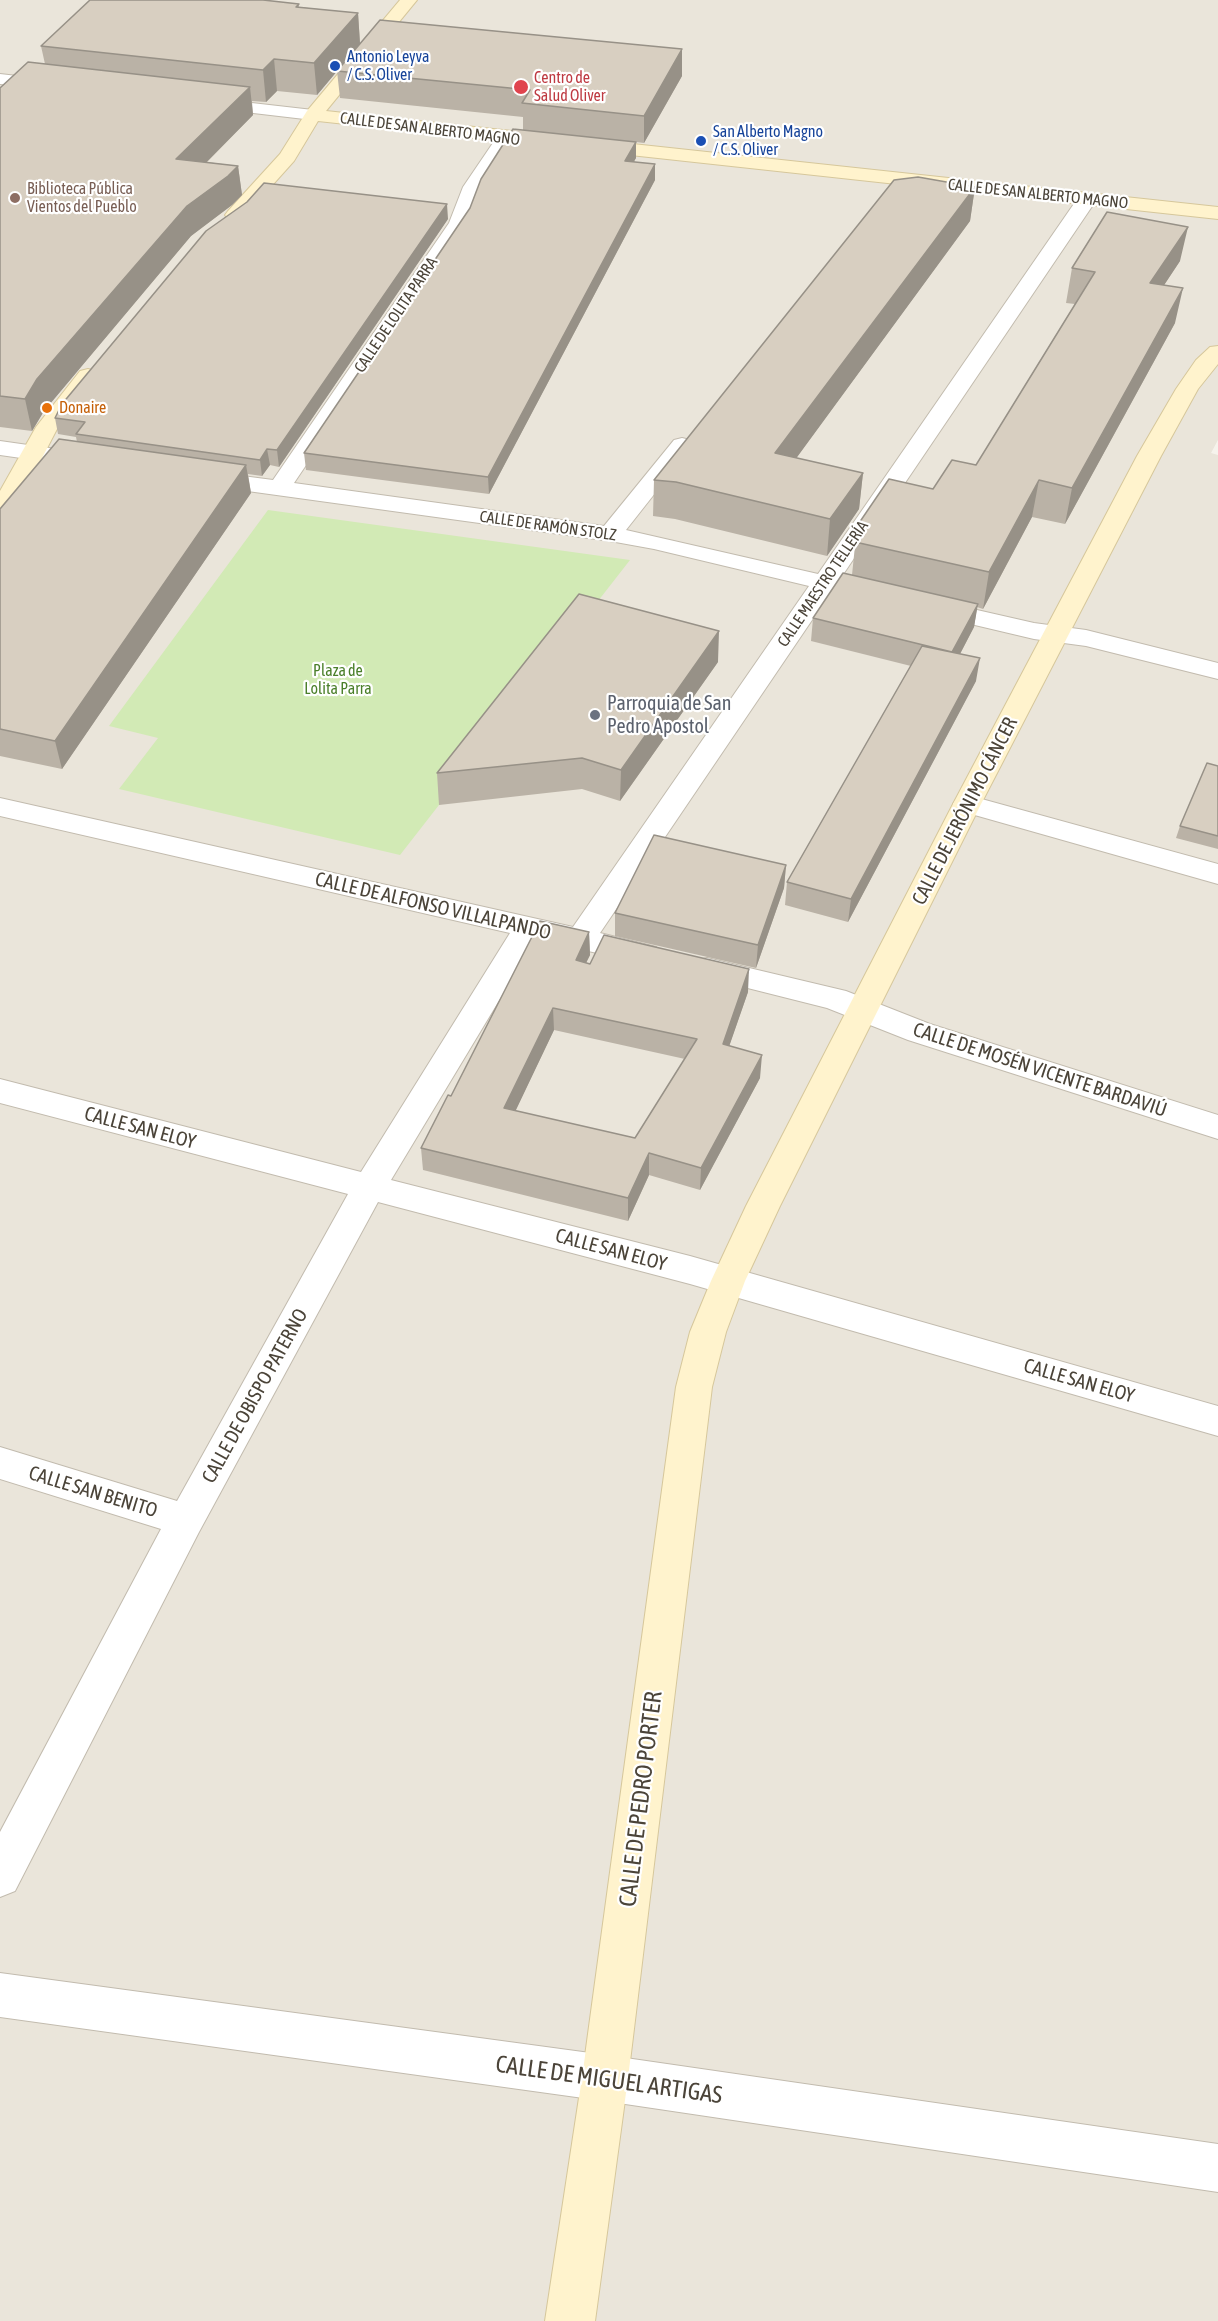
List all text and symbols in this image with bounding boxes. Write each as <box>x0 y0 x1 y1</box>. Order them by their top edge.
place label: Antonio Leyva / C.S. Oliver <box>347 47 429 85</box>
marker: Antonio Leyva / C.S. Oliver <box>328 59 342 73</box>
place label: Centro de Salud Oliver <box>534 68 606 106</box>
marker: Centro de Salud Oliver <box>512 78 530 96</box>
street label: CALLE DE SAN ALBERTO MAGNO <box>339 108 521 150</box>
place label: San Alberto Magno / C.S. Oliver <box>713 122 823 160</box>
marker: San Alberto Magno / C.S. Oliver <box>694 134 708 148</box>
street label: CALLE DE SAN ALBERTO MAGNO <box>947 175 1129 213</box>
place label: Biblioteca Pública Vientos del Pueblo <box>27 179 137 217</box>
marker: Biblioteca Pública Vientos del Pueblo <box>8 191 22 205</box>
street label: CALLE DE LOLITA PARRA <box>350 254 442 376</box>
place label: Donaire <box>59 398 106 418</box>
marker: Donaire <box>40 401 54 415</box>
street label: CALLE DE RAMÓN STOLZ <box>478 507 618 545</box>
street label: CALLE MAESTRO TELLERÍA <box>774 517 872 651</box>
park label: Plaza de Lolita Parra <box>304 661 372 699</box>
place label: Parroquia de San Pedro Apostol <box>607 692 731 739</box>
marker: Parroquia de San Pedro Apostol <box>588 708 602 722</box>
street label: CALLE DE JERÓNIMO CÁNCER <box>907 713 1023 909</box>
street label: CALLE DE ALFONSO VILLALPANDO <box>313 867 553 945</box>
street label: CALLE DE MOSÉN VICENTE BARDAVIÚ <box>910 1018 1170 1122</box>
street label: CALLE SAN ELOY <box>82 1102 198 1154</box>
street label: CALLE SAN ELOY <box>553 1224 669 1276</box>
street label: CALLE DE OBISPO PATERNO <box>197 1305 313 1487</box>
street label: CALLE SAN ELOY <box>1021 1354 1137 1408</box>
street label: CALLE SAN BENITO <box>26 1461 160 1523</box>
street label: CALLE DE PEDRO PORTER <box>614 1690 668 1908</box>
street label: CALLE DE MIGUEL ARTIGAS <box>494 2050 724 2110</box>

